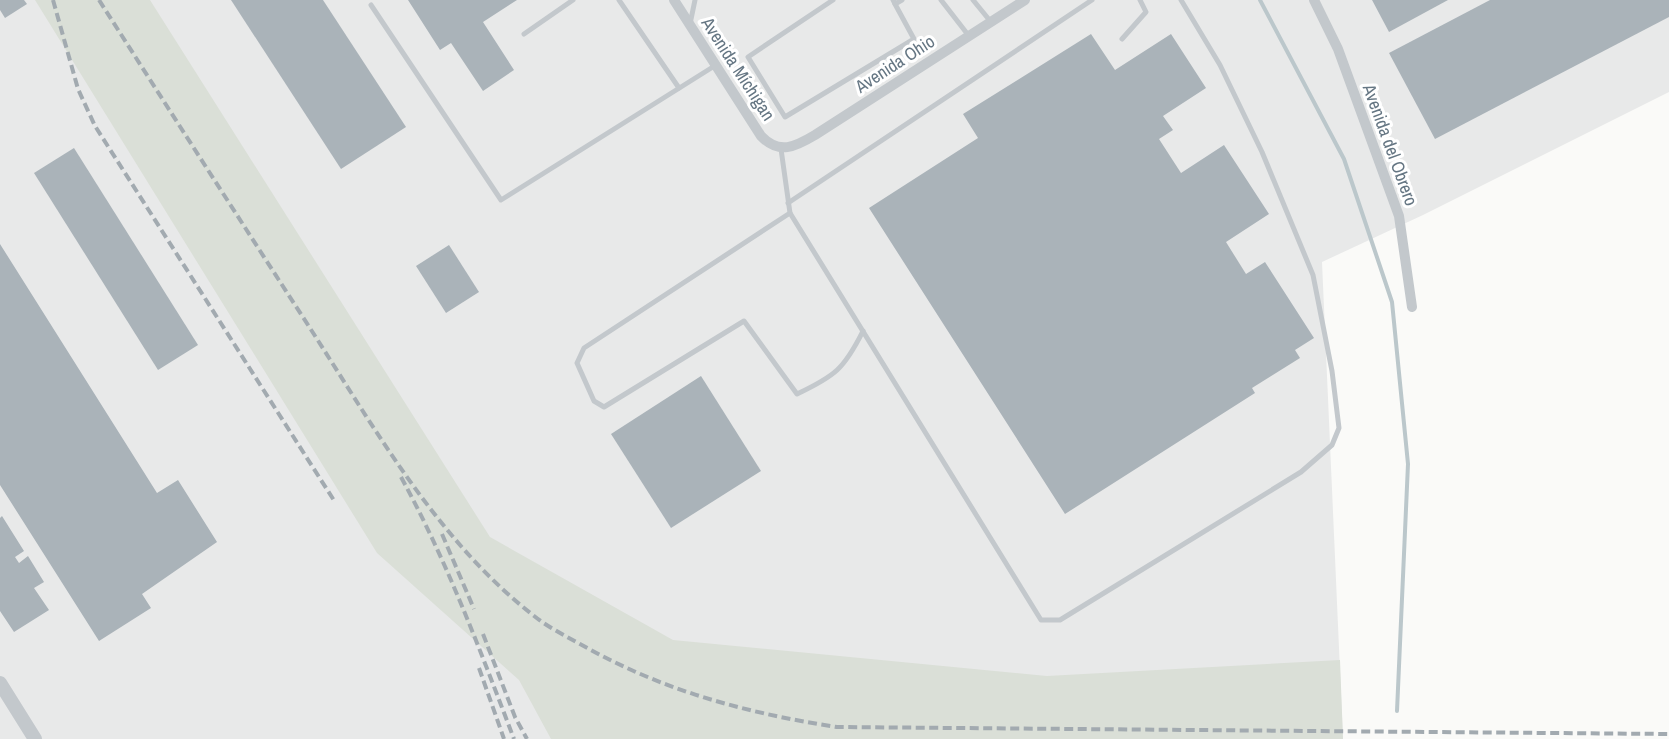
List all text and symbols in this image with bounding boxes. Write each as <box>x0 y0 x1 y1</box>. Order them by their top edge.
street label: Avenida Míchigan <box>695 11 781 125</box>
street label: Avenida Ohio <box>849 29 939 99</box>
street label: Avenida del Obrero <box>1357 80 1424 209</box>

